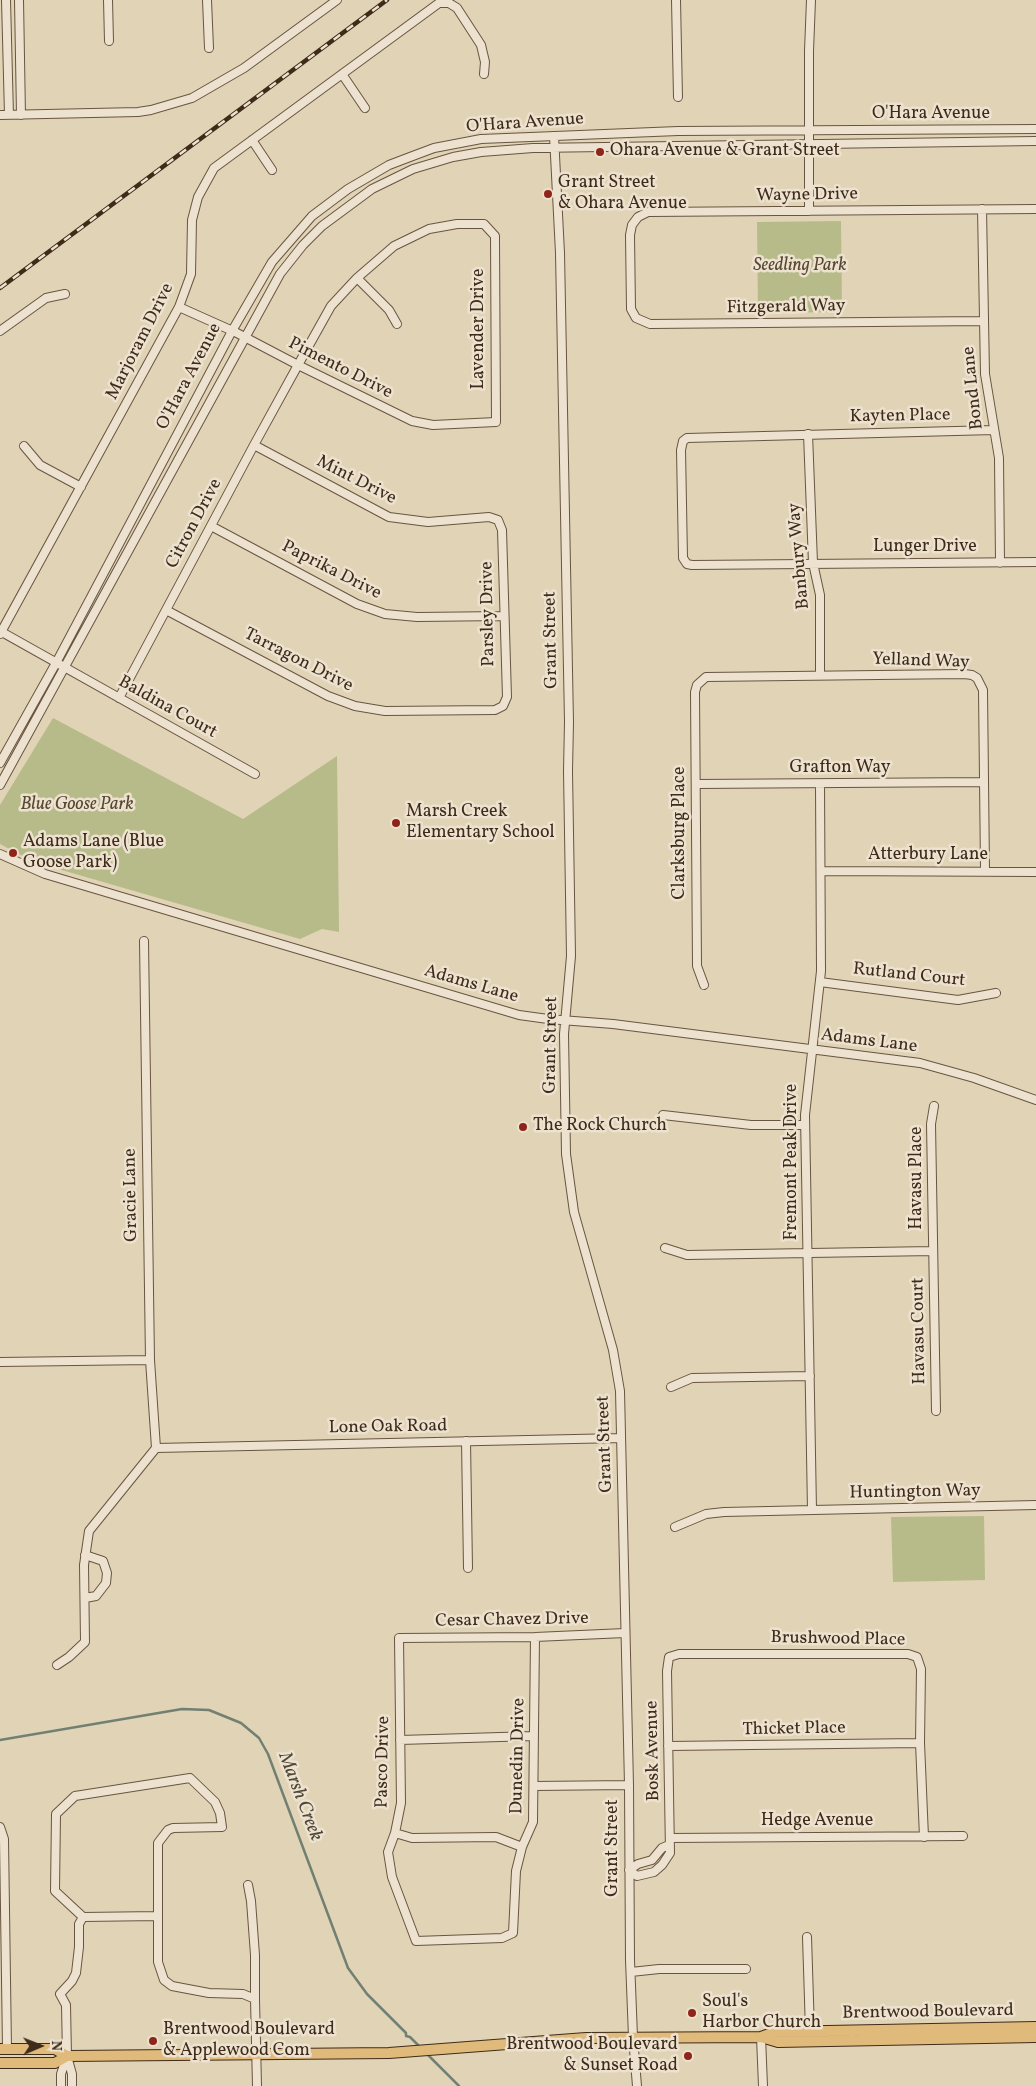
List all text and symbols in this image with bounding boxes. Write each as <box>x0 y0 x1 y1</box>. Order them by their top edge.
street label: O'Hara Avenue <box>872 104 990 126</box>
street label: O'Hara Avenue <box>465 109 585 139</box>
place label: Ohara Avenue & Grant Street <box>610 141 840 163</box>
marker: Ohara Avenue & Grant Street <box>594 146 606 158</box>
place label: Grant Street & Ohara Avenue <box>558 173 687 215</box>
street label: Wayne Drive <box>756 184 858 208</box>
marker: Grant Street & Ohara Avenue <box>542 188 554 200</box>
park label: Seedling Park <box>753 256 847 278</box>
street label: Lavender Drive <box>469 269 491 389</box>
street label: Marjoram Drive <box>102 280 180 404</box>
street label: Fitzgerald Way <box>727 296 845 320</box>
street label: O'Hara Avenue <box>153 320 227 434</box>
street label: Pimento Drive <box>284 333 396 405</box>
street label: Bond Lane <box>959 345 989 431</box>
street label: Kayten Place <box>849 405 951 429</box>
street label: Mint Drive <box>312 452 400 510</box>
street label: Citron Drive <box>162 475 228 573</box>
street label: Banbury Way <box>785 502 815 610</box>
street label: Paprika Drive <box>278 537 384 605</box>
street label: Lunger Drive <box>873 537 977 559</box>
street label: Parsley Drive <box>477 561 501 667</box>
street label: Grant Street <box>540 591 564 689</box>
street label: Tarragon Drive <box>240 624 356 698</box>
street label: Yelland Way <box>872 650 970 674</box>
street label: Baldina Court <box>114 672 220 744</box>
street label: Grafton Way <box>790 758 890 780</box>
street label: Clarksburg Place <box>670 767 692 899</box>
park label: Blue Goose Park <box>20 795 134 817</box>
place label: Marsh Creek Elementary School <box>406 802 555 844</box>
marker: Marsh Creek Elementary School <box>390 817 402 829</box>
place label: Adams Lane (Blue Goose Park) <box>23 832 164 874</box>
street label: Atterbury Lane <box>868 845 988 867</box>
marker: Adams Lane (Blue Goose Park) <box>7 847 19 859</box>
street label: Rutland Court <box>852 959 966 993</box>
street label: Adams Lane <box>421 961 521 1009</box>
street label: Grant Street <box>540 996 564 1094</box>
street label: Adams Lane <box>820 1025 918 1059</box>
street label: Fremont Peak Drive <box>782 1084 804 1240</box>
place label: The Rock Church <box>533 1116 667 1138</box>
marker: The Rock Church <box>517 1121 529 1133</box>
street label: Havasu Place <box>907 1126 929 1230</box>
street label: Gracie Lane <box>120 1148 144 1242</box>
street label: Havasu Court <box>908 1277 932 1385</box>
street label: Grant Street <box>594 1395 618 1493</box>
street label: Lone Oak Road <box>328 1416 448 1440</box>
street label: Huntington Way <box>849 1481 981 1505</box>
street label: Cesar Chavez Drive <box>435 1609 589 1633</box>
street label: Brushwood Place <box>770 1628 906 1652</box>
street label: Dunedin Drive <box>507 1698 531 1814</box>
street label: Bosk Avenue <box>642 1700 666 1802</box>
street label: Pasco Drive <box>372 1716 396 1808</box>
street label: Thicket Place <box>742 1718 846 1742</box>
water label: Marsh Creek <box>272 1749 326 1845</box>
street label: Grant Street <box>603 1799 625 1897</box>
street label: Hedge Avenue <box>761 1811 873 1833</box>
place label: Soul's Harbor Church <box>702 1992 821 2035</box>
street label: Brentwood Boulevard <box>842 2001 1014 2025</box>
marker: Soul's Harbor Church <box>686 2007 698 2019</box>
place label: Brentwood Boulevard & Applewood Com <box>163 2020 335 2062</box>
north arrow <box>15 2021 65 2071</box>
marker: Brentwood Boulevard & Applewood Com <box>147 2035 159 2047</box>
place label: Brentwood Boulevard & Sunset Road <box>506 2035 678 2078</box>
text: N <box>46 2040 65 2051</box>
marker: Brentwood Boulevard & Sunset Road <box>682 2050 694 2062</box>

